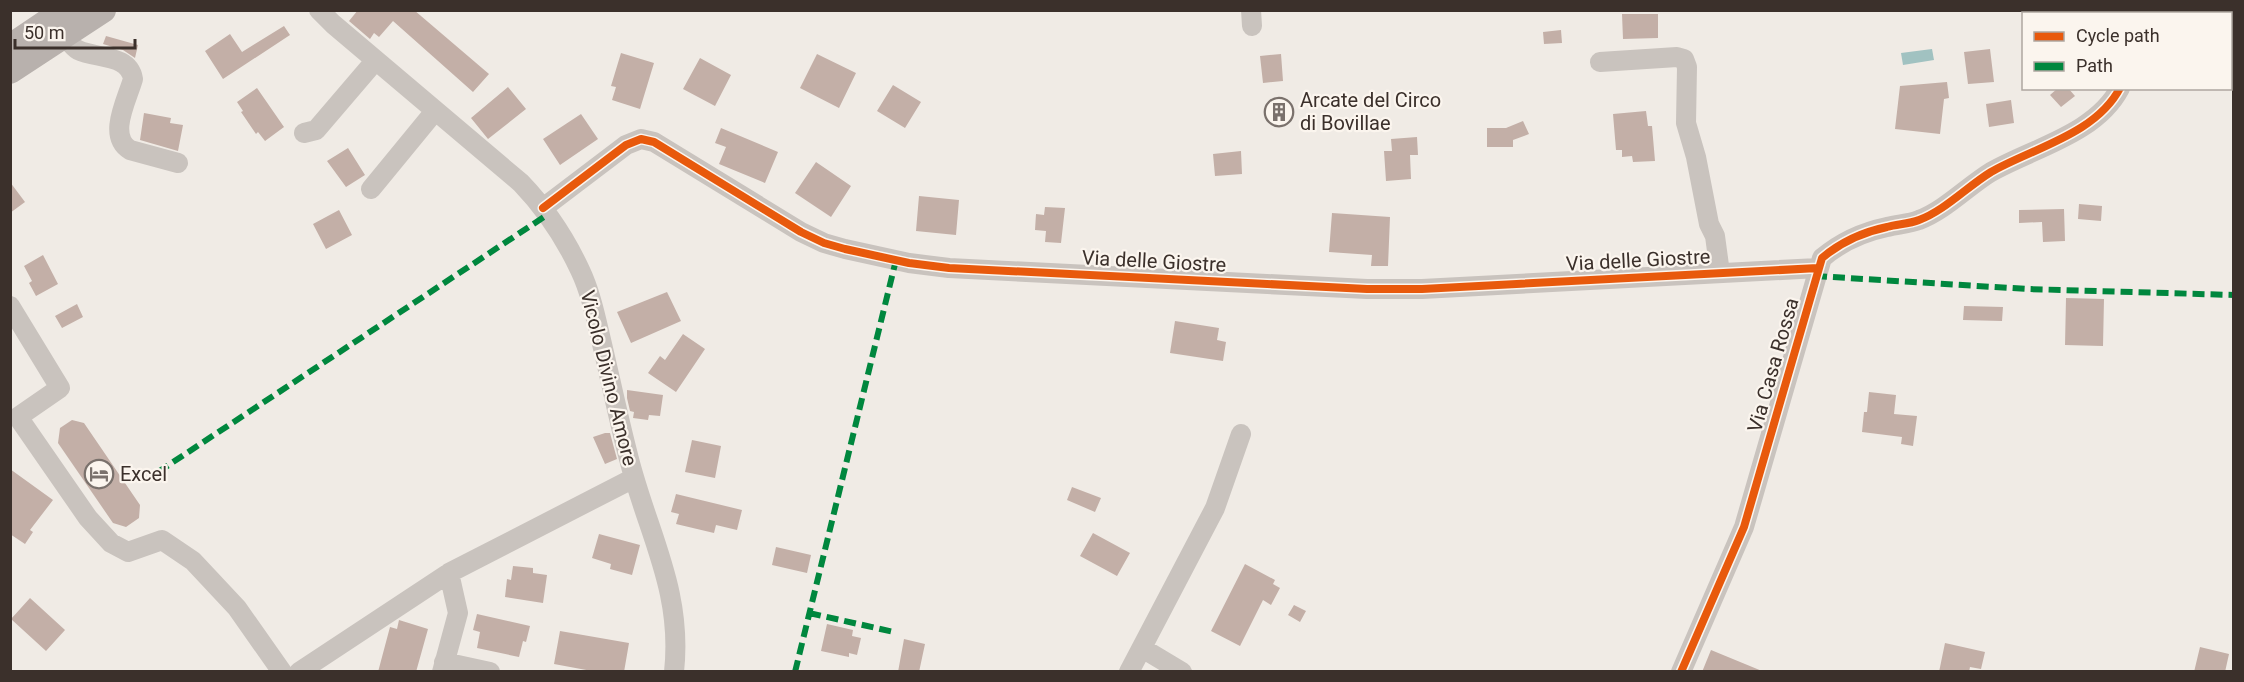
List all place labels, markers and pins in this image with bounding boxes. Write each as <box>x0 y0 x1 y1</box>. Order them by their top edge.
place label: Arcate del Circo di Bovillae <box>1300 88 1441 135</box>
building icon: Arcate del Circo di Bovillae <box>1263 96 1295 128</box>
hotel icon: Excel <box>83 458 115 490</box>
place label: Excel <box>120 462 167 486</box>

